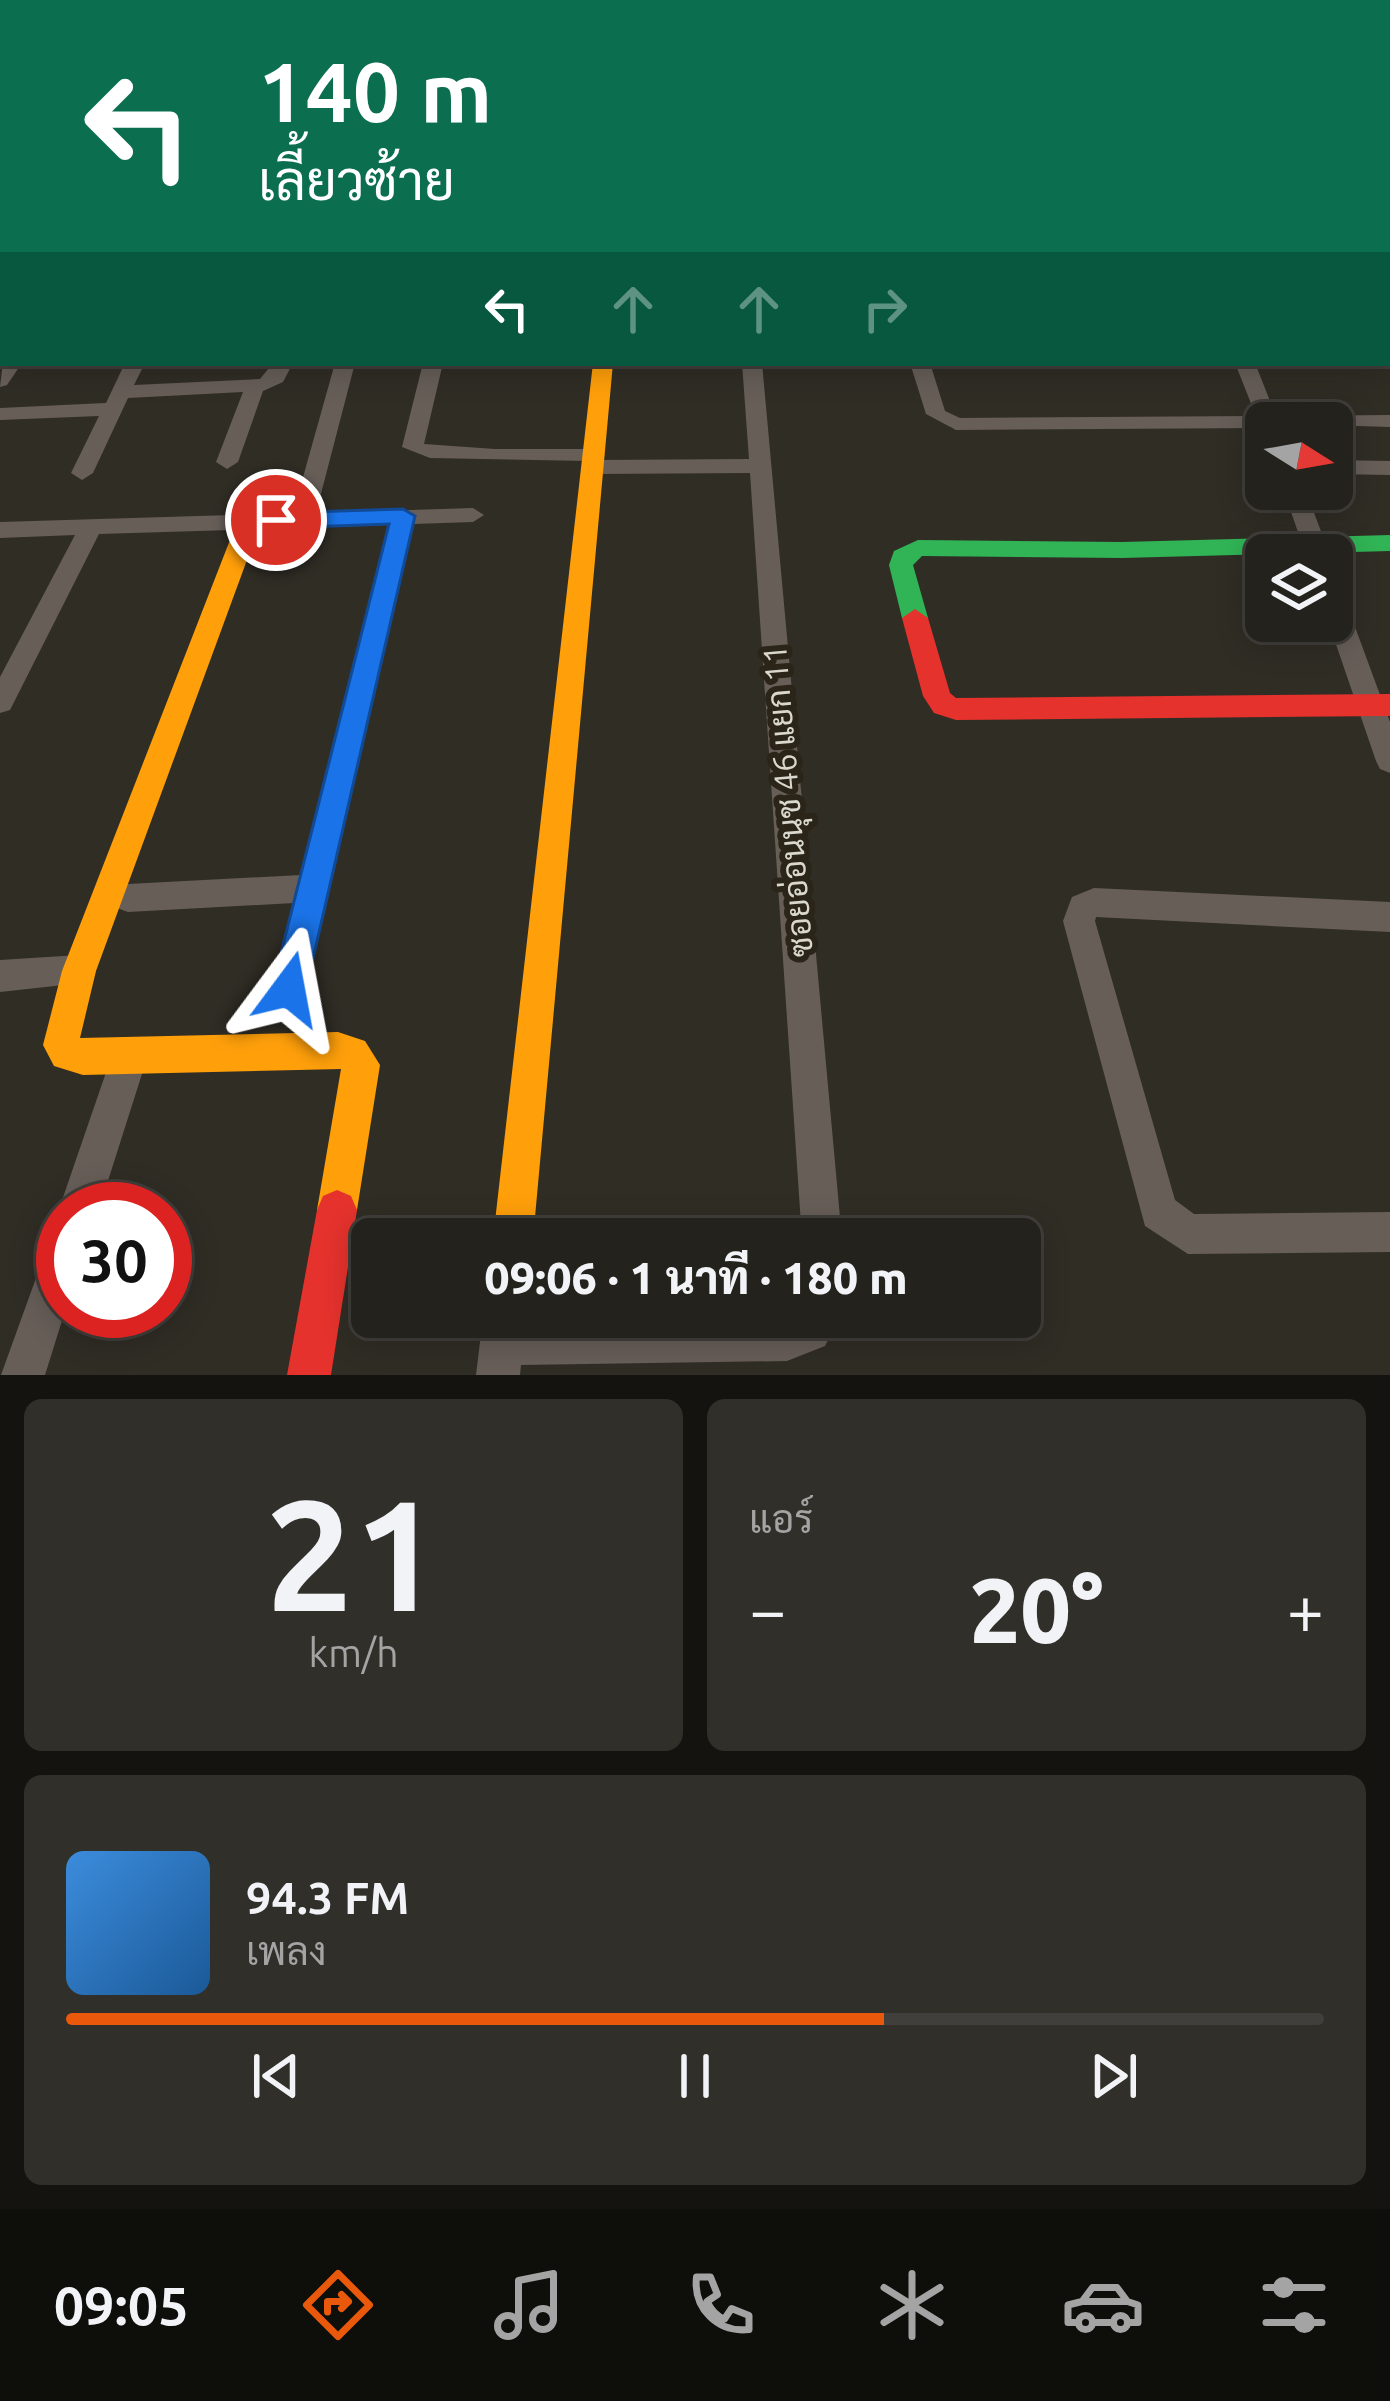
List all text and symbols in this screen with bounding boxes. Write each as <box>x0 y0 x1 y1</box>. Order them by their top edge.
text: 140 m <box>258 44 492 138</box>
icon: left <box>60 48 216 204</box>
text: เลี้ยวซ้าย <box>258 150 455 210</box>
icon: left <box>474 276 540 342</box>
icon: ahead <box>600 276 666 342</box>
icon: ahead <box>726 276 792 342</box>
icon: right <box>852 276 918 342</box>
north arrow <box>1245 402 1353 510</box>
map controls <box>1245 402 1353 642</box>
pin <box>225 469 327 571</box>
icon: arrive <box>243 487 309 553</box>
button: layers <box>1245 534 1353 642</box>
street label: ซอยอ่อนนุช 46 แยก 11 <box>755 643 824 959</box>
position arrow <box>226 926 352 1052</box>
speed limit sign: 30 <box>36 1182 192 1338</box>
text: 09:06 · 1 นาที · 180 m <box>484 1252 908 1303</box>
text: 21 <box>266 1466 441 1640</box>
text: แอร์ <box>749 1497 813 1540</box>
text: 20° <box>969 1559 1104 1660</box>
text: − <box>749 1572 786 1646</box>
text: + <box>1287 1572 1324 1646</box>
text: km/h <box>308 1631 399 1674</box>
text: 94.3 FM <box>246 1872 409 1923</box>
text: เพลง <box>246 1929 327 1972</box>
icon: previous <box>243 2043 309 2109</box>
icon: pause <box>662 2043 728 2109</box>
icon: next <box>1081 2043 1147 2109</box>
icon: directions <box>296 2263 380 2347</box>
icon: music <box>487 2263 571 2347</box>
icon: phone <box>679 2263 763 2347</box>
icon: climate <box>870 2263 954 2347</box>
icon: car <box>1061 2263 1145 2347</box>
icon: filters <box>1252 2263 1336 2347</box>
text: 09:05 <box>54 2275 189 2335</box>

